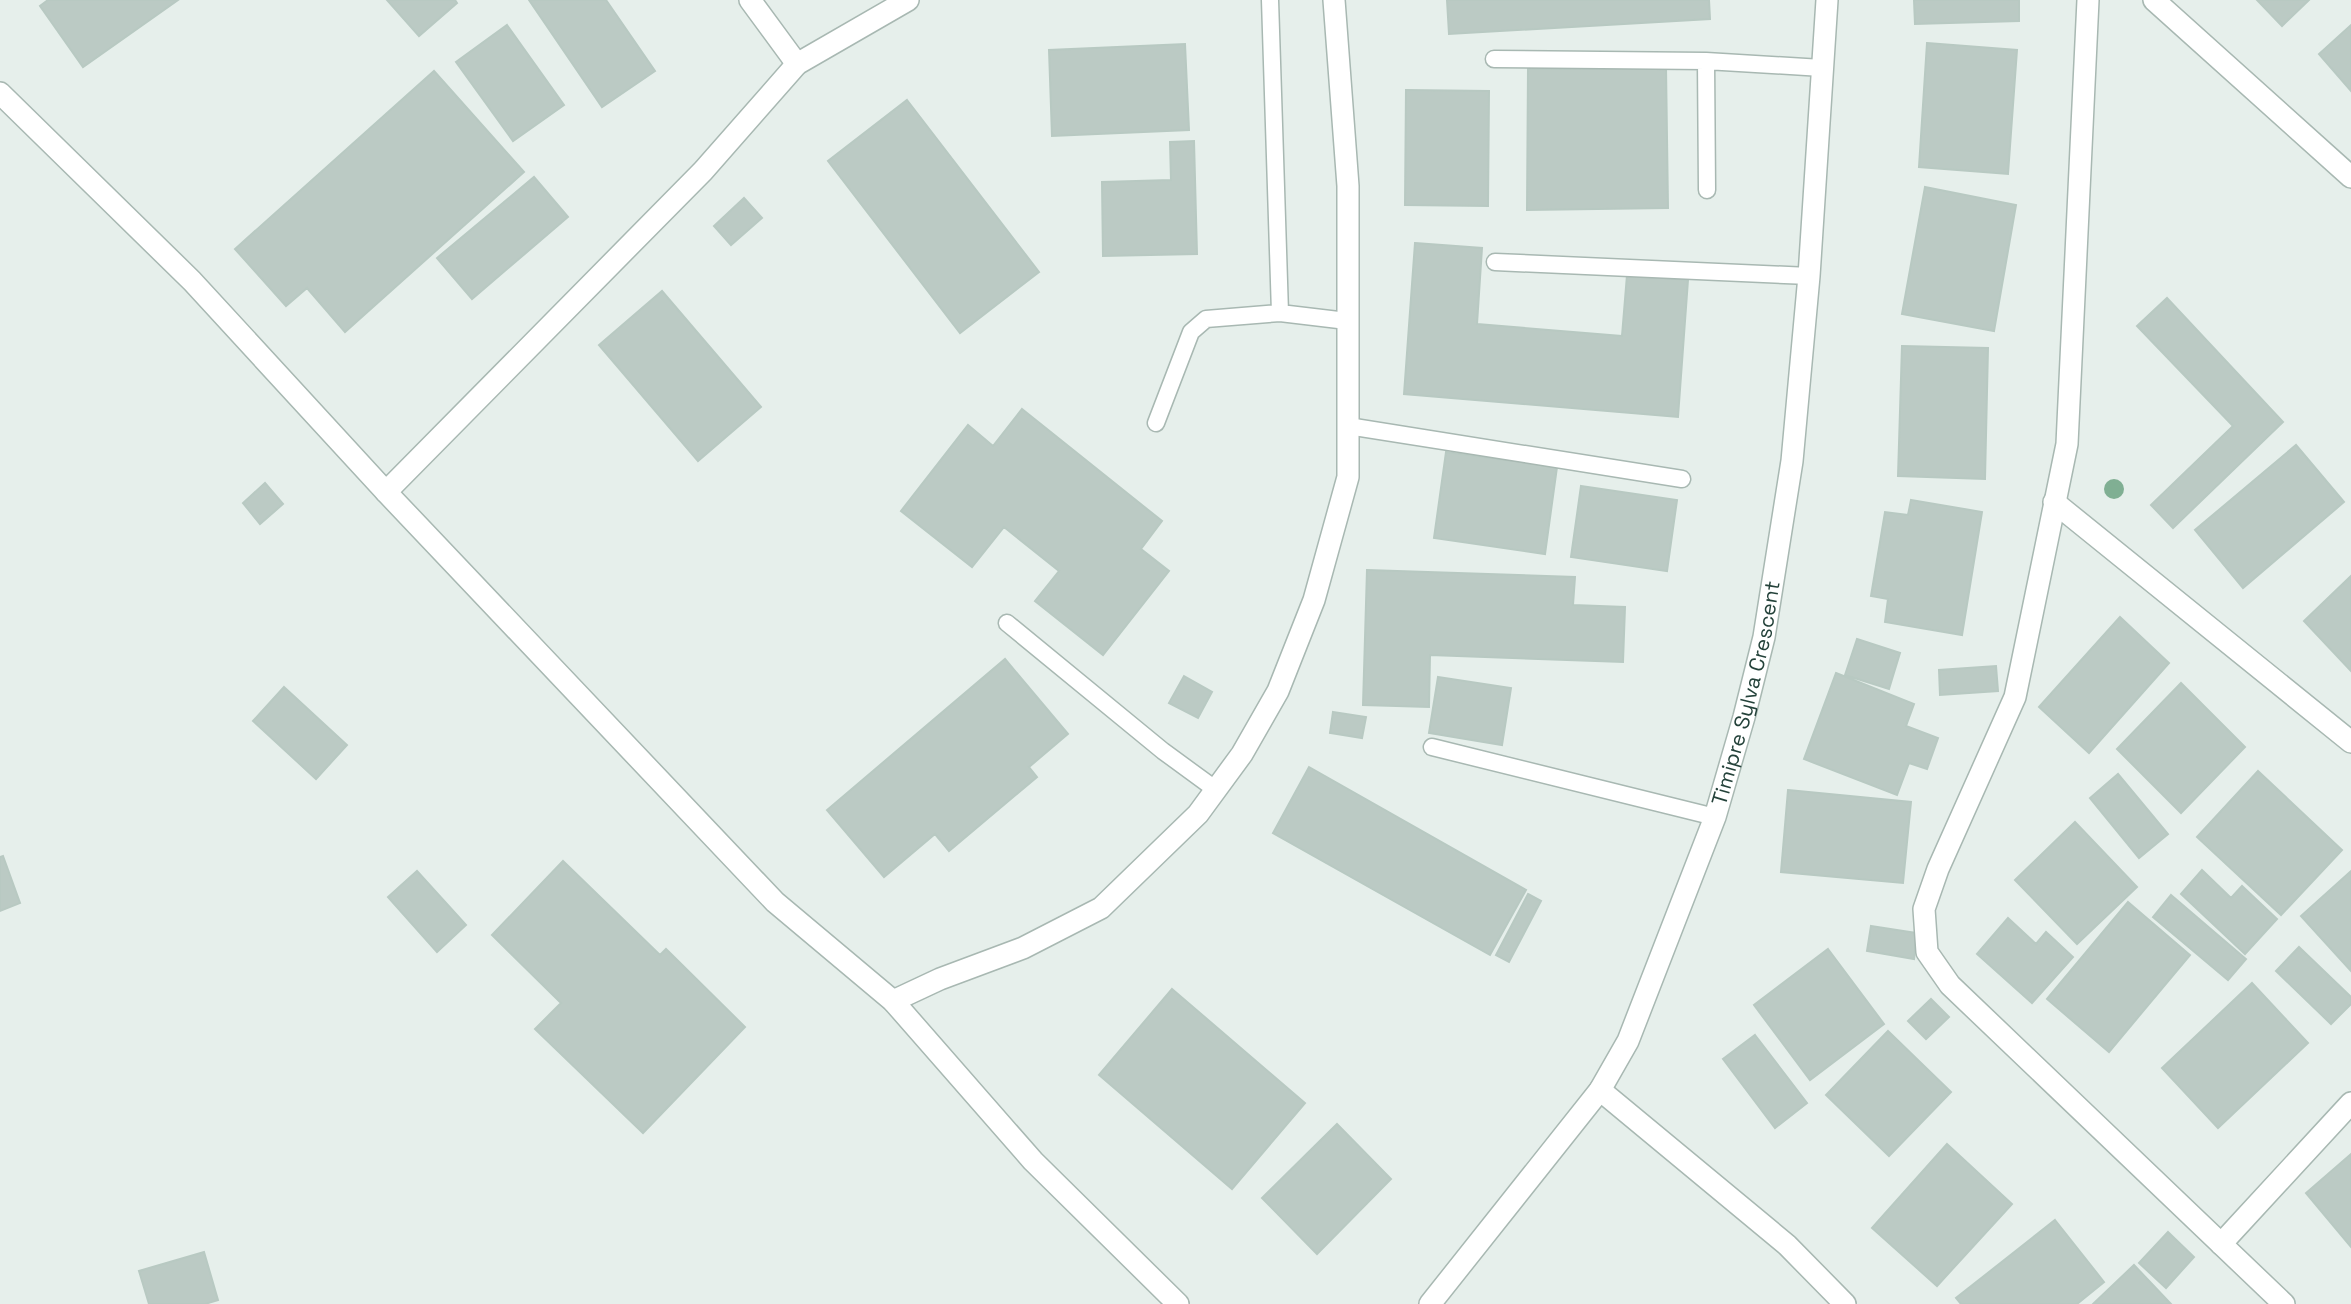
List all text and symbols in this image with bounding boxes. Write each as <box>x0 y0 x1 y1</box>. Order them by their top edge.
street label: Timipre Sylva Crescent <box>1705 579 1786 808</box>

